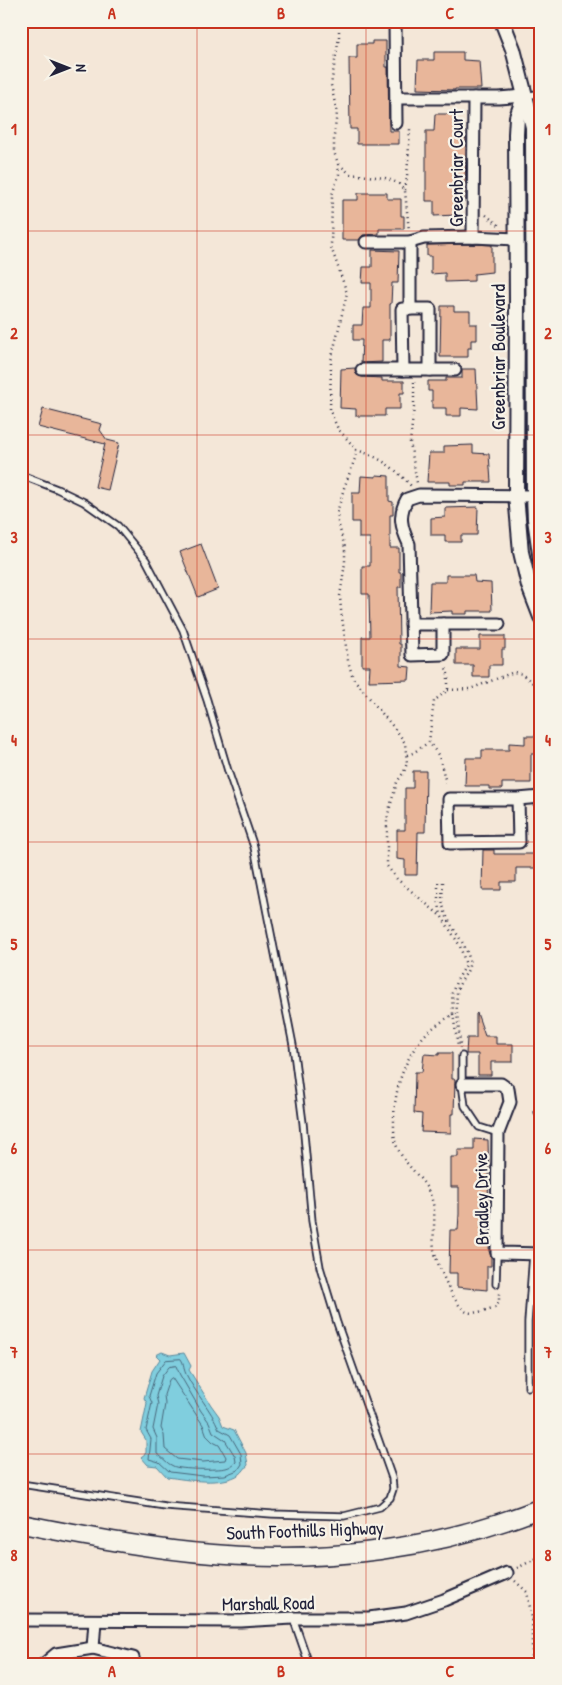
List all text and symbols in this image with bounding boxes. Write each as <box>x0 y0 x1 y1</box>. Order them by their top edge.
text: A <box>108 2 116 24</box>
text: B <box>277 2 285 24</box>
text: C <box>446 2 455 24</box>
north arrow <box>42 42 92 92</box>
text: N <box>72 64 91 72</box>
street label: Greenbriar Court <box>443 108 469 227</box>
text: 1 <box>11 118 17 140</box>
text: 1 <box>545 118 551 140</box>
street label: Greenbriar Boulevard <box>485 283 511 430</box>
text: 2 <box>10 322 18 344</box>
text: 2 <box>544 322 552 344</box>
text: 3 <box>10 526 18 548</box>
text: 3 <box>544 526 552 548</box>
text: 4 <box>11 729 17 751</box>
text: 4 <box>545 729 551 751</box>
text: 5 <box>11 933 18 955</box>
text: 5 <box>545 933 552 955</box>
text: 6 <box>11 1137 18 1159</box>
text: 6 <box>545 1137 552 1159</box>
street label: Bradley Drive <box>467 1152 495 1246</box>
text: 7 <box>9 1341 18 1363</box>
text: 7 <box>543 1341 552 1363</box>
street label: South Foothills Highway <box>226 1514 384 1546</box>
text: 8 <box>11 1544 18 1566</box>
text: 8 <box>545 1544 552 1566</box>
street label: Marshall Road <box>222 1589 315 1617</box>
text: A <box>108 1660 116 1682</box>
text: B <box>277 1660 285 1682</box>
text: C <box>446 1660 455 1682</box>

